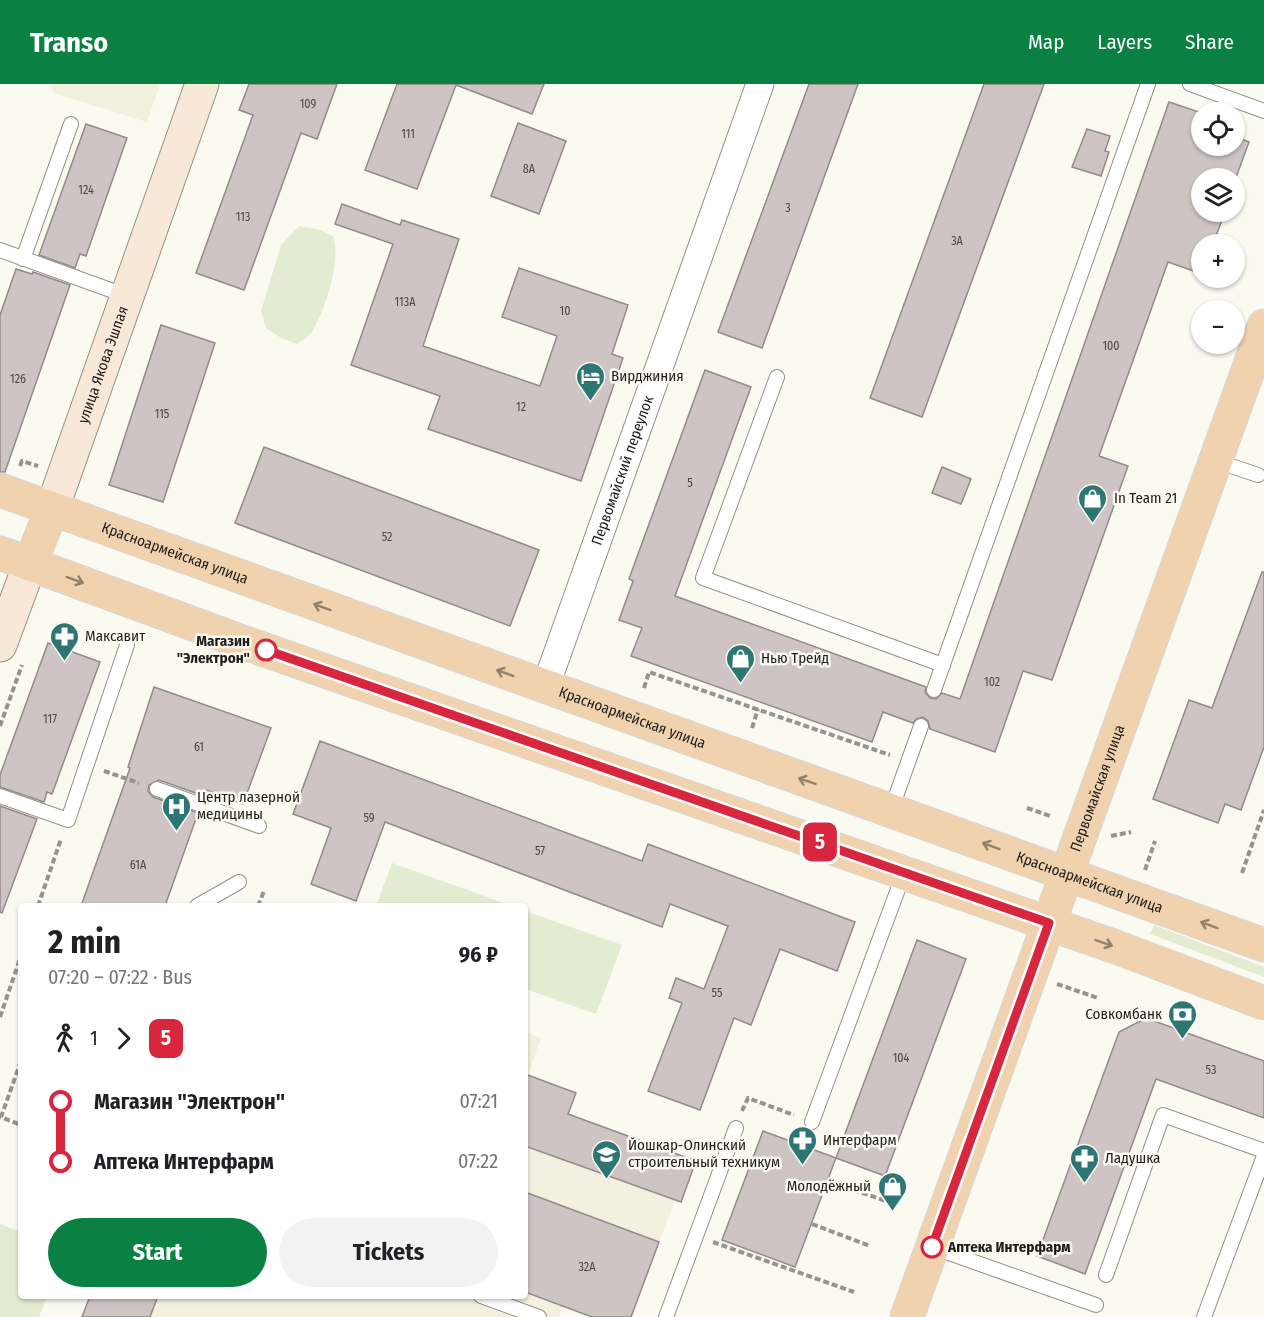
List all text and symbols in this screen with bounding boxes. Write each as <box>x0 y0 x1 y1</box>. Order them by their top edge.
text: Transo <box>30 26 108 59</box>
text: Map <box>1028 29 1064 55</box>
text: Layers <box>1097 29 1152 55</box>
text: Share <box>1185 29 1234 55</box>
house number: 109 <box>300 97 317 111</box>
map controls <box>1191 102 1245 354</box>
button: locate <box>1191 102 1245 156</box>
house number: 111 <box>401 127 415 141</box>
house number: 8А <box>523 162 536 176</box>
button: layers <box>1191 168 1245 222</box>
house number: 124 <box>78 183 94 197</box>
house number: 3 <box>785 201 791 215</box>
house number: 113 <box>236 210 250 224</box>
house number: 3А <box>951 234 964 248</box>
button: + <box>1191 234 1245 288</box>
house number: 113А <box>395 295 416 309</box>
button: − <box>1191 300 1245 354</box>
street label: улица Якова Эшпая <box>74 304 132 426</box>
house number: 10 <box>560 304 570 318</box>
house number: 100 <box>1102 339 1120 353</box>
hotel icon: Вирджиния <box>574 360 606 402</box>
place label: Вирджиния <box>611 367 684 385</box>
house number: 126 <box>10 372 26 386</box>
street label: Первомайский переулок <box>588 393 657 548</box>
house number: 12 <box>516 400 526 414</box>
house number: 115 <box>155 407 170 421</box>
house number: 5 <box>687 476 693 490</box>
shop icon: In Team 21 <box>1077 482 1109 524</box>
place label: In Team 21 <box>1114 489 1177 507</box>
street label: Красноармейская улица <box>99 518 251 588</box>
house number: 52 <box>382 530 392 544</box>
one-way arrow <box>65 576 84 587</box>
one-way arrow <box>313 600 332 611</box>
pharmacy icon: Максавит <box>48 620 80 662</box>
place label: Максавит <box>85 627 146 645</box>
place label: Магазин "Электрон" <box>177 632 250 667</box>
marker: Магазин "Электрон" <box>255 639 277 661</box>
shop icon: Нью Трейд <box>724 642 756 684</box>
place label: Нью Трейд <box>761 649 829 667</box>
one-way arrow <box>496 667 515 678</box>
house number: 102 <box>984 675 1000 689</box>
street label: Красноармейская улица <box>557 683 708 752</box>
house number: 117 <box>43 712 57 726</box>
street label: Первомайская улица <box>1066 722 1129 854</box>
house number: 61 <box>194 740 204 754</box>
one-way arrow <box>798 775 817 786</box>
place label: Центр лазерной медицины <box>197 788 300 823</box>
hospital icon: Центр лазерной медицины <box>160 790 192 832</box>
house number: 59 <box>363 811 375 825</box>
line badge: 5 <box>800 822 840 861</box>
text: 5 <box>815 829 825 855</box>
one-way arrow <box>982 840 1001 851</box>
house number: 57 <box>535 844 545 858</box>
street label: Красноармейская улица <box>1014 848 1165 917</box>
house number: 61А <box>130 858 147 872</box>
one-way arrow <box>1200 918 1219 929</box>
text: 2 min <box>48 922 121 962</box>
one-way arrow <box>1094 938 1113 949</box>
text: 96 ₽ <box>459 941 498 968</box>
text: 07:20 – 07:22 · Bus <box>48 965 192 989</box>
house number: 55 <box>712 986 723 1000</box>
bank icon: Совкомбанк <box>1167 998 1199 1040</box>
place label: Совкомбанк <box>1085 1005 1162 1023</box>
icon: walk <box>48 1022 81 1055</box>
icon: forward <box>107 1022 140 1055</box>
text: 5 <box>161 1025 171 1051</box>
text: 1 <box>90 1026 98 1050</box>
house number: 104 <box>893 1051 910 1065</box>
house number: 53 <box>1206 1063 1216 1077</box>
text: Магазин "Электрон" <box>94 1088 285 1115</box>
text: 07:21 <box>459 1089 498 1113</box>
pharmacy icon: Интерфарм <box>786 1124 818 1166</box>
place label: Интерфарм <box>823 1131 897 1149</box>
place label: Йошкар-Олинский строительный техникум <box>628 1136 780 1171</box>
school or university icon: Йошкар-Олинский строительный техникум <box>591 1138 623 1180</box>
pharmacy icon: Ладушка <box>1068 1142 1100 1184</box>
text: Аптека Интерфарм <box>94 1148 274 1175</box>
text: 07:22 <box>458 1149 498 1173</box>
place label: Ладушка <box>1105 1149 1160 1167</box>
shop icon: Молодёжный <box>876 1170 908 1212</box>
place label: Молодёжный <box>787 1177 871 1195</box>
button: Start <box>48 1218 267 1287</box>
button: Tickets <box>279 1218 498 1287</box>
marker: Аптека Интерфарм <box>921 1236 943 1258</box>
place label: Аптека Интерфарм <box>947 1238 1071 1256</box>
house number: 32А <box>579 1260 596 1274</box>

